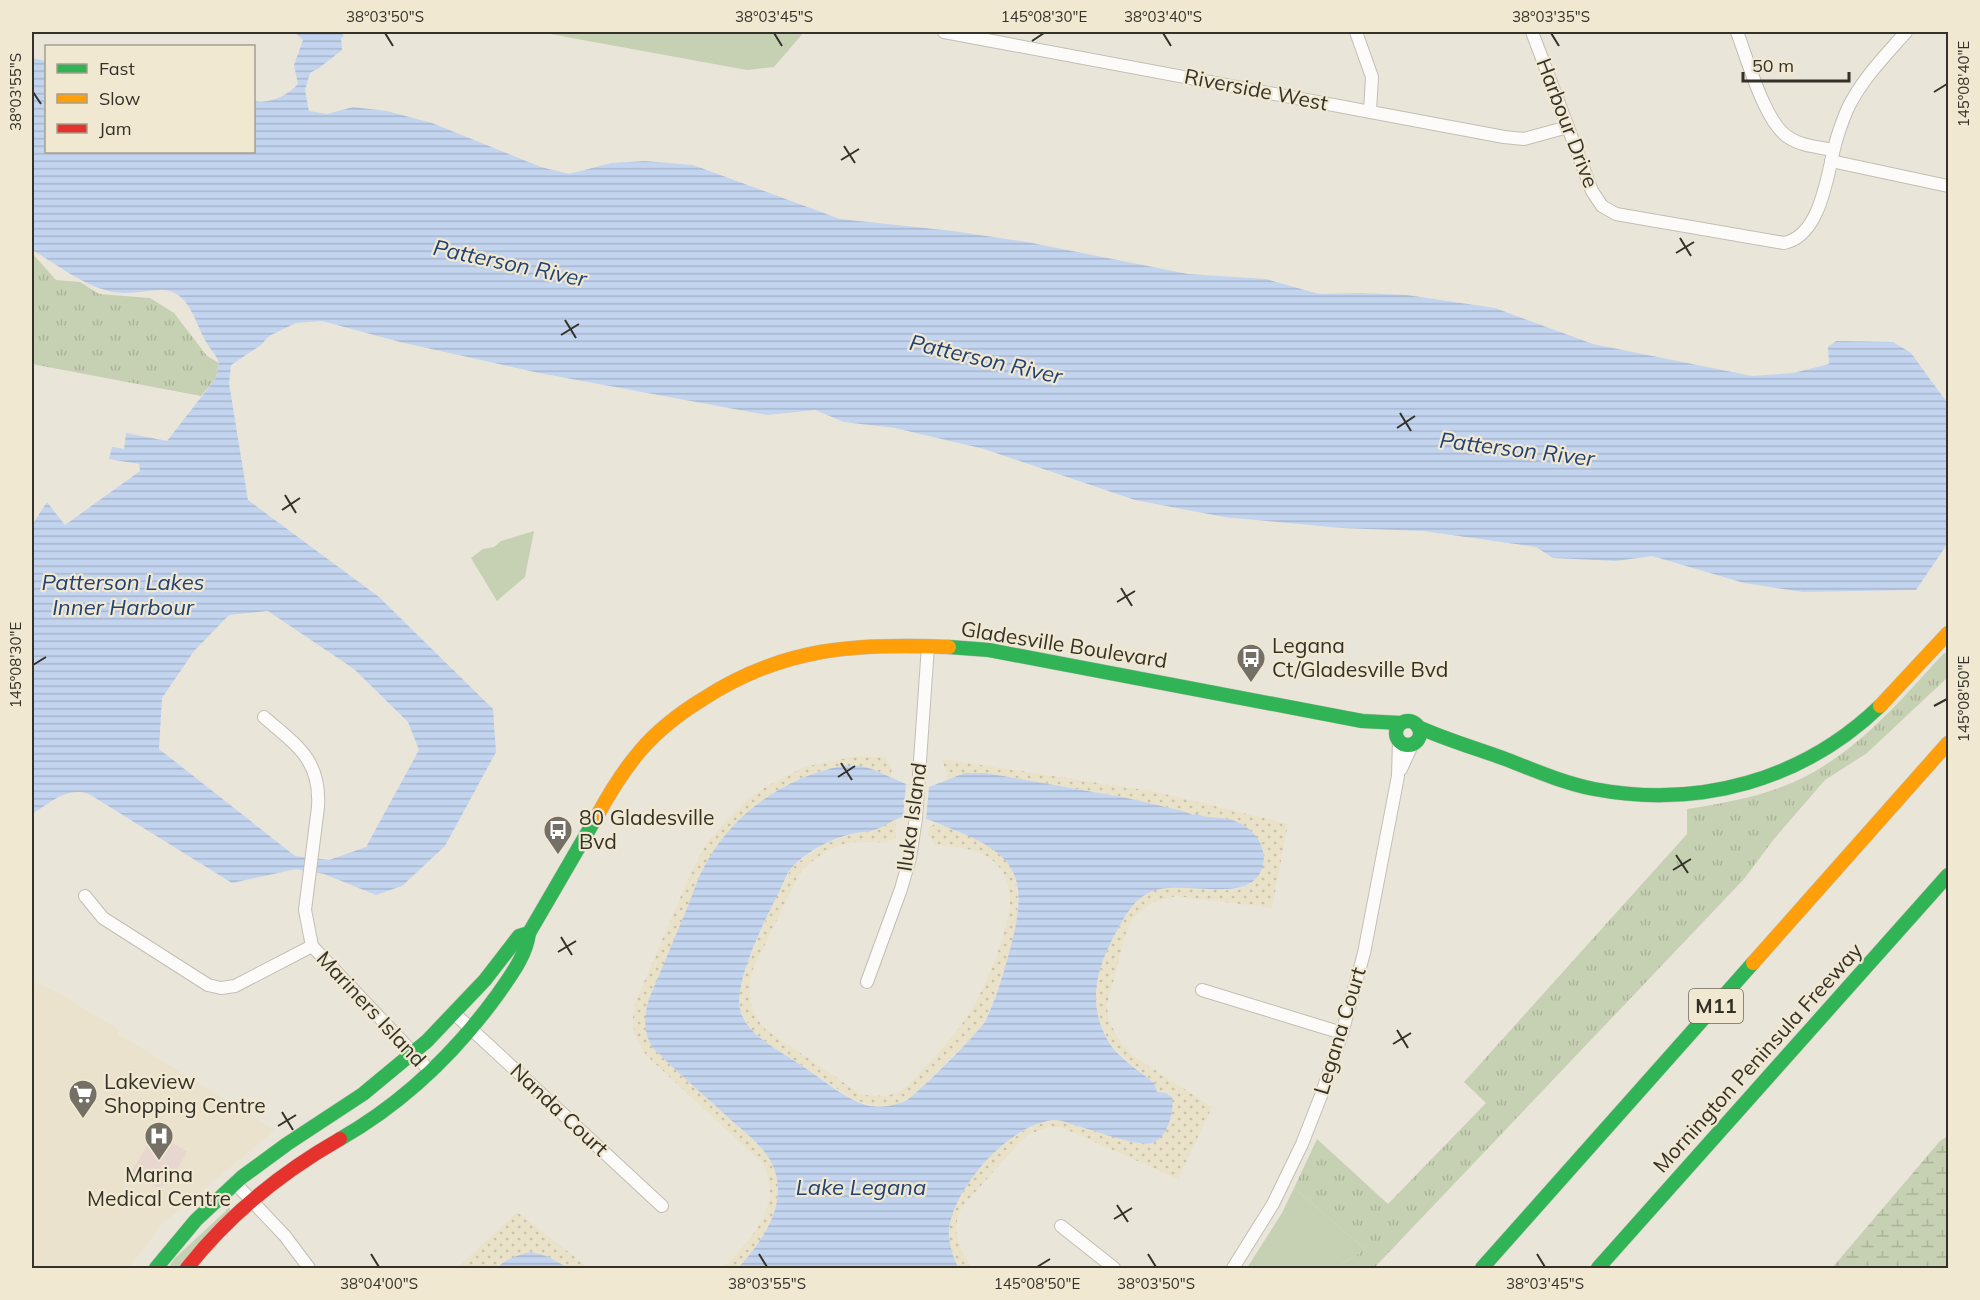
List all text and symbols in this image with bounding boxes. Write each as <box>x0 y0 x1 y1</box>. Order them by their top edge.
text: 38°03'50"S <box>346 7 424 26</box>
text: 38°03'45"S <box>735 7 813 26</box>
text: 145°08'30"E <box>1001 7 1087 26</box>
text: 38°03'40"S <box>1124 7 1202 26</box>
text: 38°03'35"S <box>1512 7 1590 26</box>
text: 145°08'40"E <box>1954 41 1973 127</box>
legend <box>45 45 255 153</box>
scale bar <box>1743 45 1850 83</box>
text: 38°03'55"S <box>6 53 25 131</box>
street label: Harbour Drive <box>1531 54 1605 191</box>
text: 50 m <box>1752 54 1794 77</box>
text: Fast <box>99 57 135 80</box>
street label: Riverside West <box>1182 62 1330 116</box>
text: Slow <box>99 87 141 110</box>
text: Jam <box>99 117 132 140</box>
water label: Patterson River <box>431 233 590 293</box>
water label: Patterson River <box>907 328 1066 390</box>
water label: Patterson River <box>1438 426 1597 473</box>
water label: Patterson Lakes Inner Harbour <box>41 568 205 621</box>
street label: Gladesville Boulevard <box>959 615 1169 673</box>
text: 145°08'30"E <box>6 622 25 708</box>
place label: Legana Ct/Gladesville Bvd <box>1272 632 1448 682</box>
bus stop icon: Legana Ct/Gladesville Bvd <box>1235 642 1267 684</box>
text: 145°08'50"E <box>1954 656 1973 742</box>
street label: Iluka Island <box>891 761 932 873</box>
place label: 80 Gladesville Bvd <box>579 804 714 854</box>
bus stop icon: 80 Gladesville Bvd <box>542 814 574 856</box>
street label: Mornington Peninsula Freeway <box>1647 937 1867 1178</box>
street label: Mariners Island <box>312 945 432 1072</box>
street label: Legana Court <box>1307 964 1371 1097</box>
road number: M11 <box>1689 989 1743 1023</box>
street label: Nanda Court <box>505 1057 614 1161</box>
place label: Lakeview Shopping Centre <box>104 1068 266 1118</box>
supermarket icon: Lakeview Shopping Centre <box>67 1078 99 1120</box>
hospital icon: Marina Medical Centre <box>143 1120 175 1162</box>
place label: Marina Medical Centre <box>87 1161 231 1211</box>
water label: Lake Legana <box>796 1173 926 1201</box>
text: 38°04'00"S <box>340 1274 418 1293</box>
text: 38°03'55"S <box>728 1274 806 1293</box>
text: 145°08'50"E <box>994 1274 1080 1293</box>
text: 38°03'50"S <box>1117 1274 1195 1293</box>
text: 38°03'45"S <box>1506 1274 1584 1293</box>

